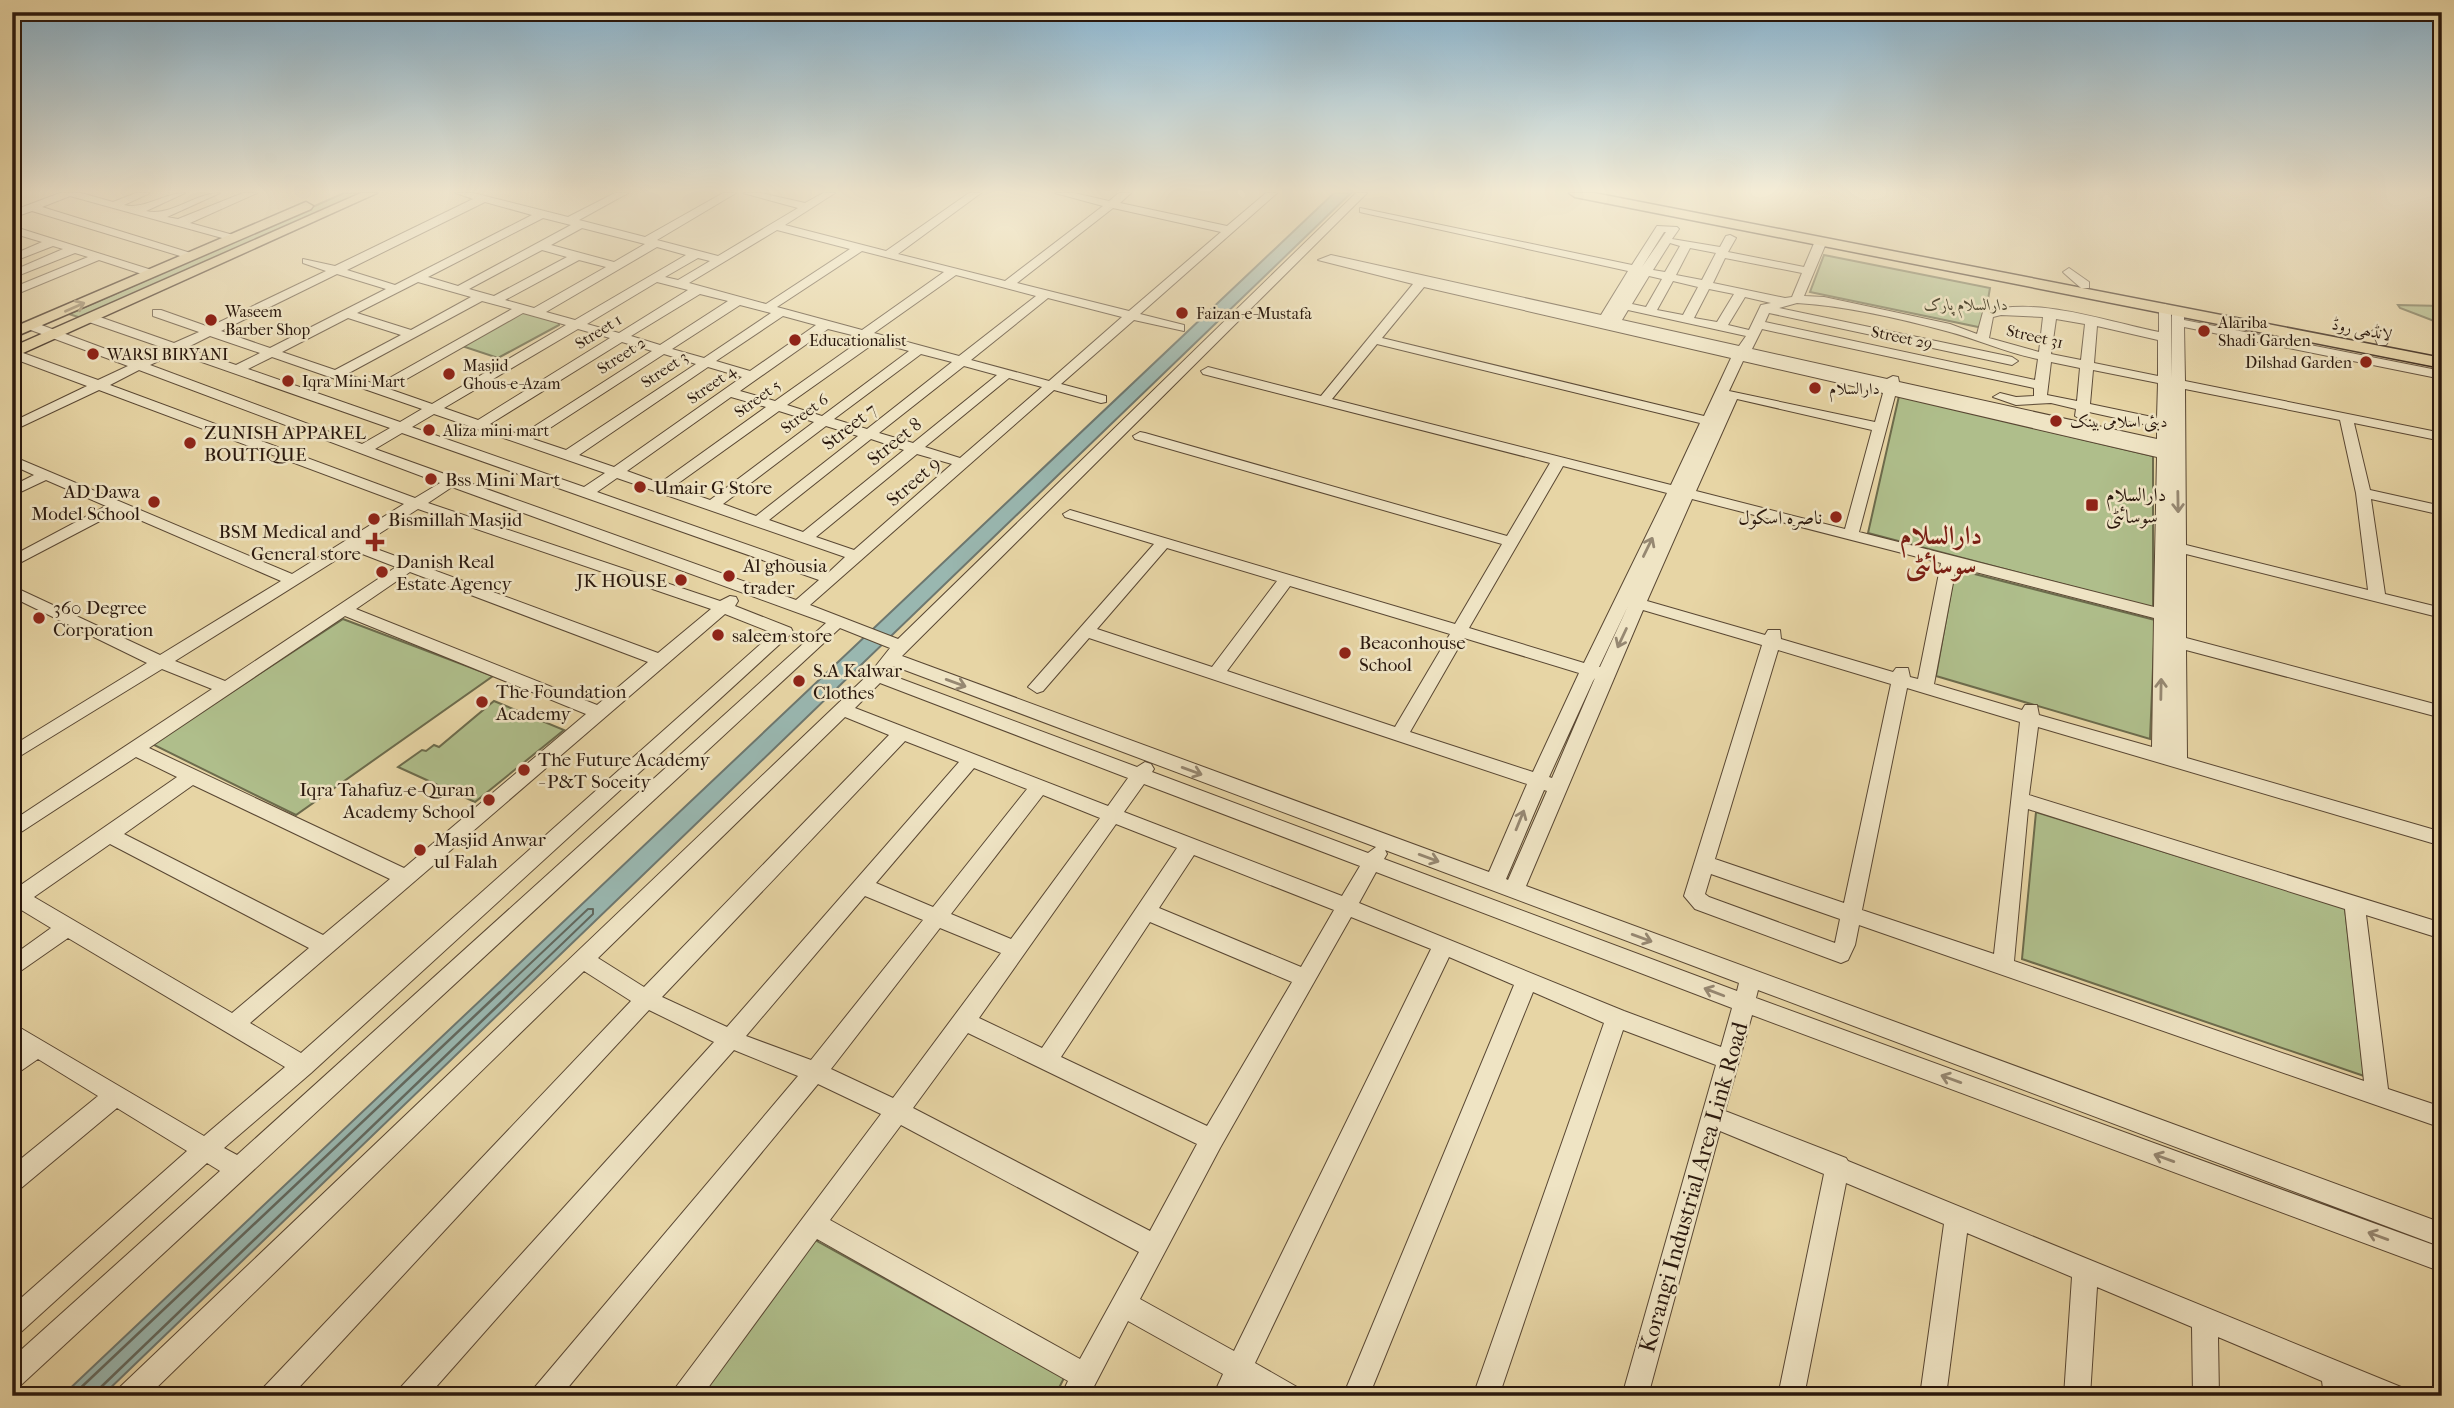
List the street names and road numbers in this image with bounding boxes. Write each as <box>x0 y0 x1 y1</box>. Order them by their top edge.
street label: Street 1 <box>571 310 625 353</box>
street label: لانڈھی روڈ <box>2330 314 2394 347</box>
street label: Street 31 <box>2005 321 2065 352</box>
street label: Street 29 <box>1869 322 1934 353</box>
street label: Street 2 <box>594 333 649 378</box>
street label: Street 3 <box>637 347 691 392</box>
street label: Street 4 <box>683 361 740 408</box>
street label: Street 5 <box>730 375 784 422</box>
street label: Street 6 <box>777 389 832 437</box>
street label: Street 7 <box>818 399 881 455</box>
street label: Street 8 <box>863 413 926 470</box>
street label: Street 9 <box>882 452 945 511</box>
street label: Korangi Industrial Area Link Road <box>1633 1019 1754 1355</box>

